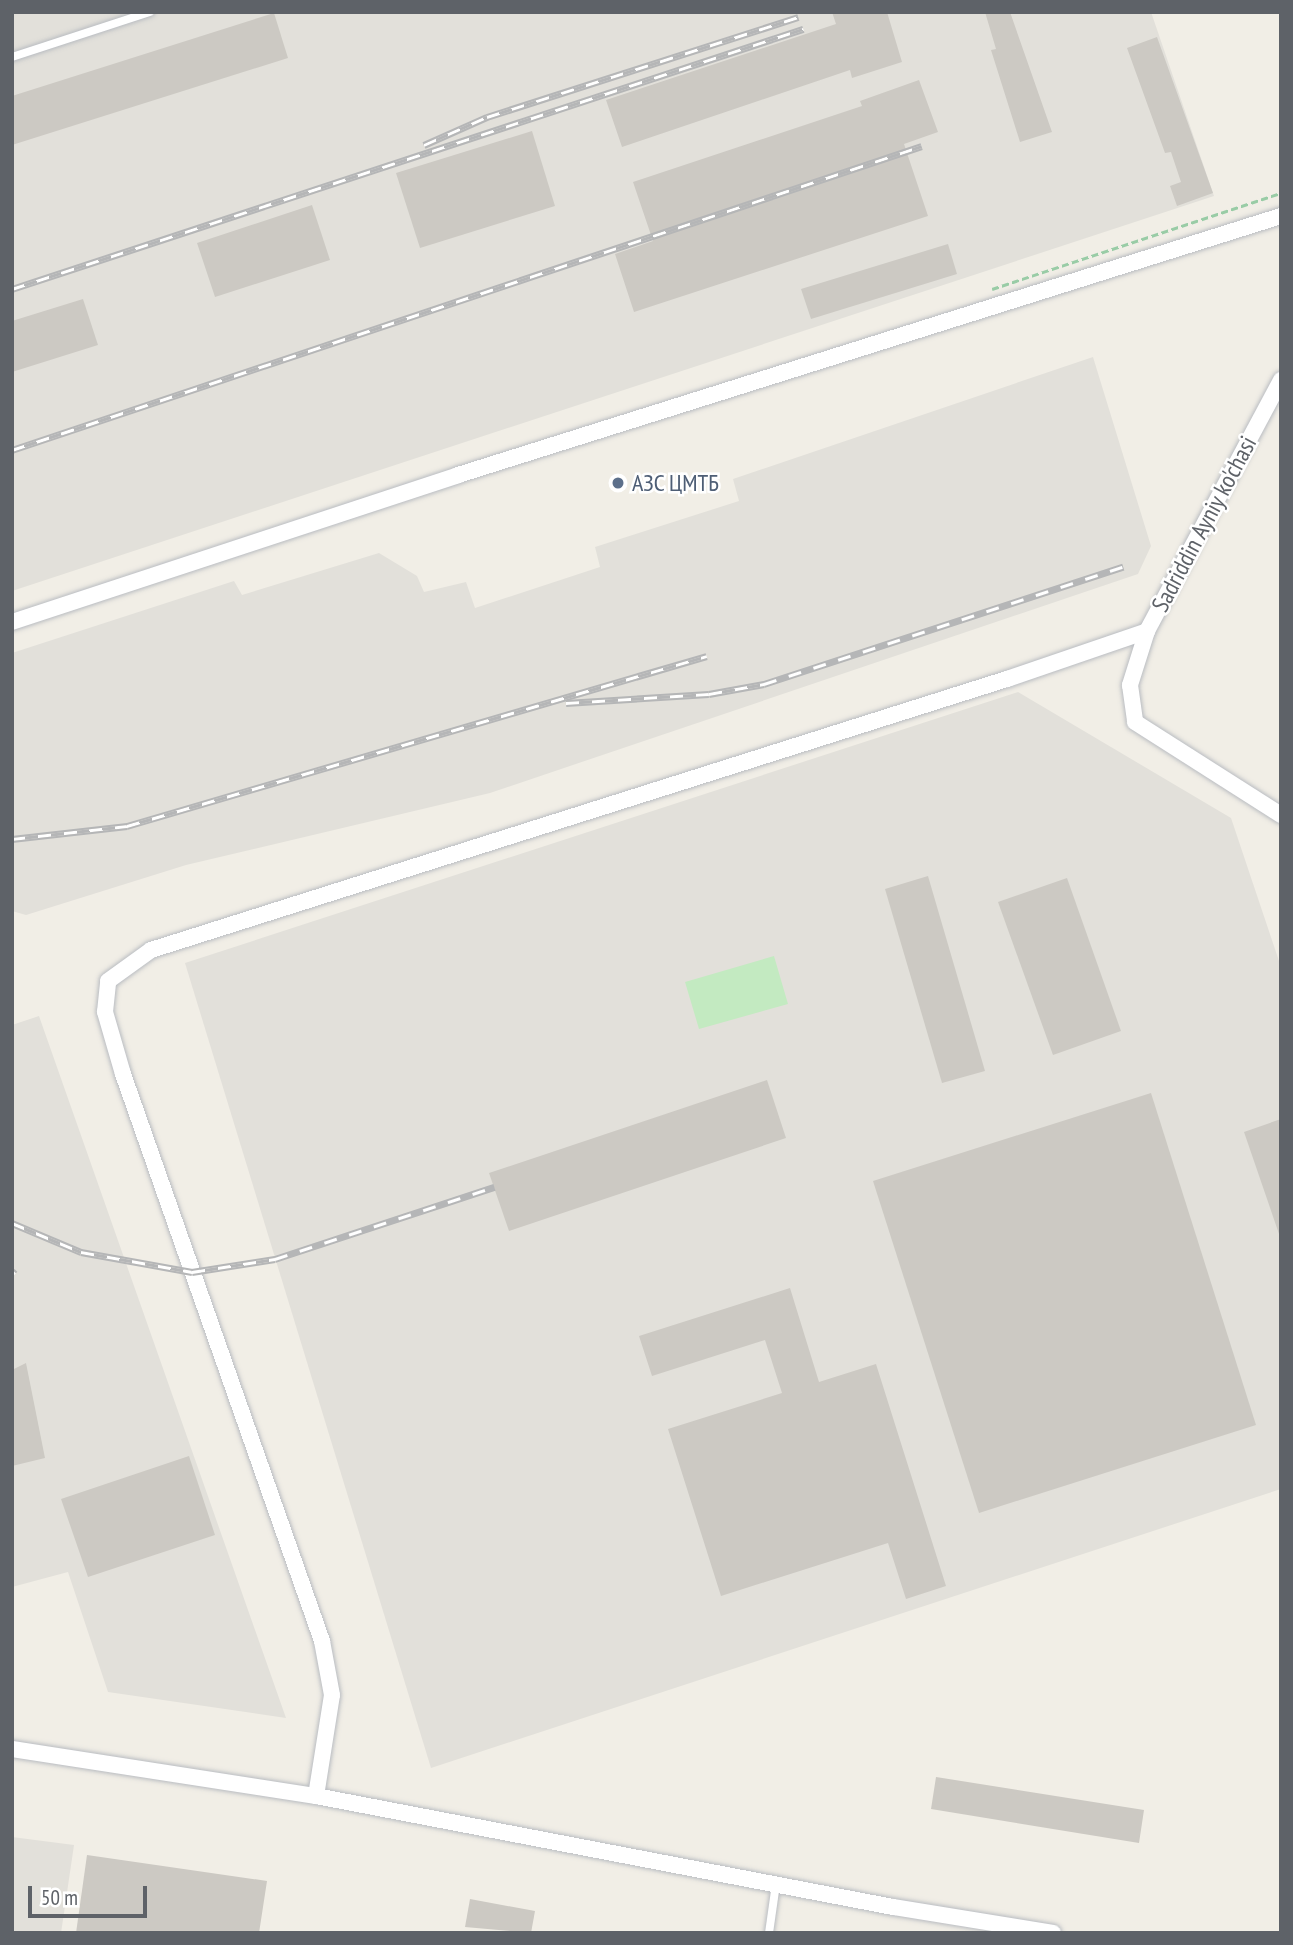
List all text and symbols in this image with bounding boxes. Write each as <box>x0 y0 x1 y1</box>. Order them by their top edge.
street label: Sadriddin Ayniy ko'chasi <box>1145 431 1263 617</box>
place label: АЗС ЦМТБ <box>632 469 720 497</box>
marker: АЗС ЦМТБ <box>610 475 626 491</box>
scale bar <box>32 1871 150 1915</box>
text: 50 m <box>41 1884 78 1911</box>

